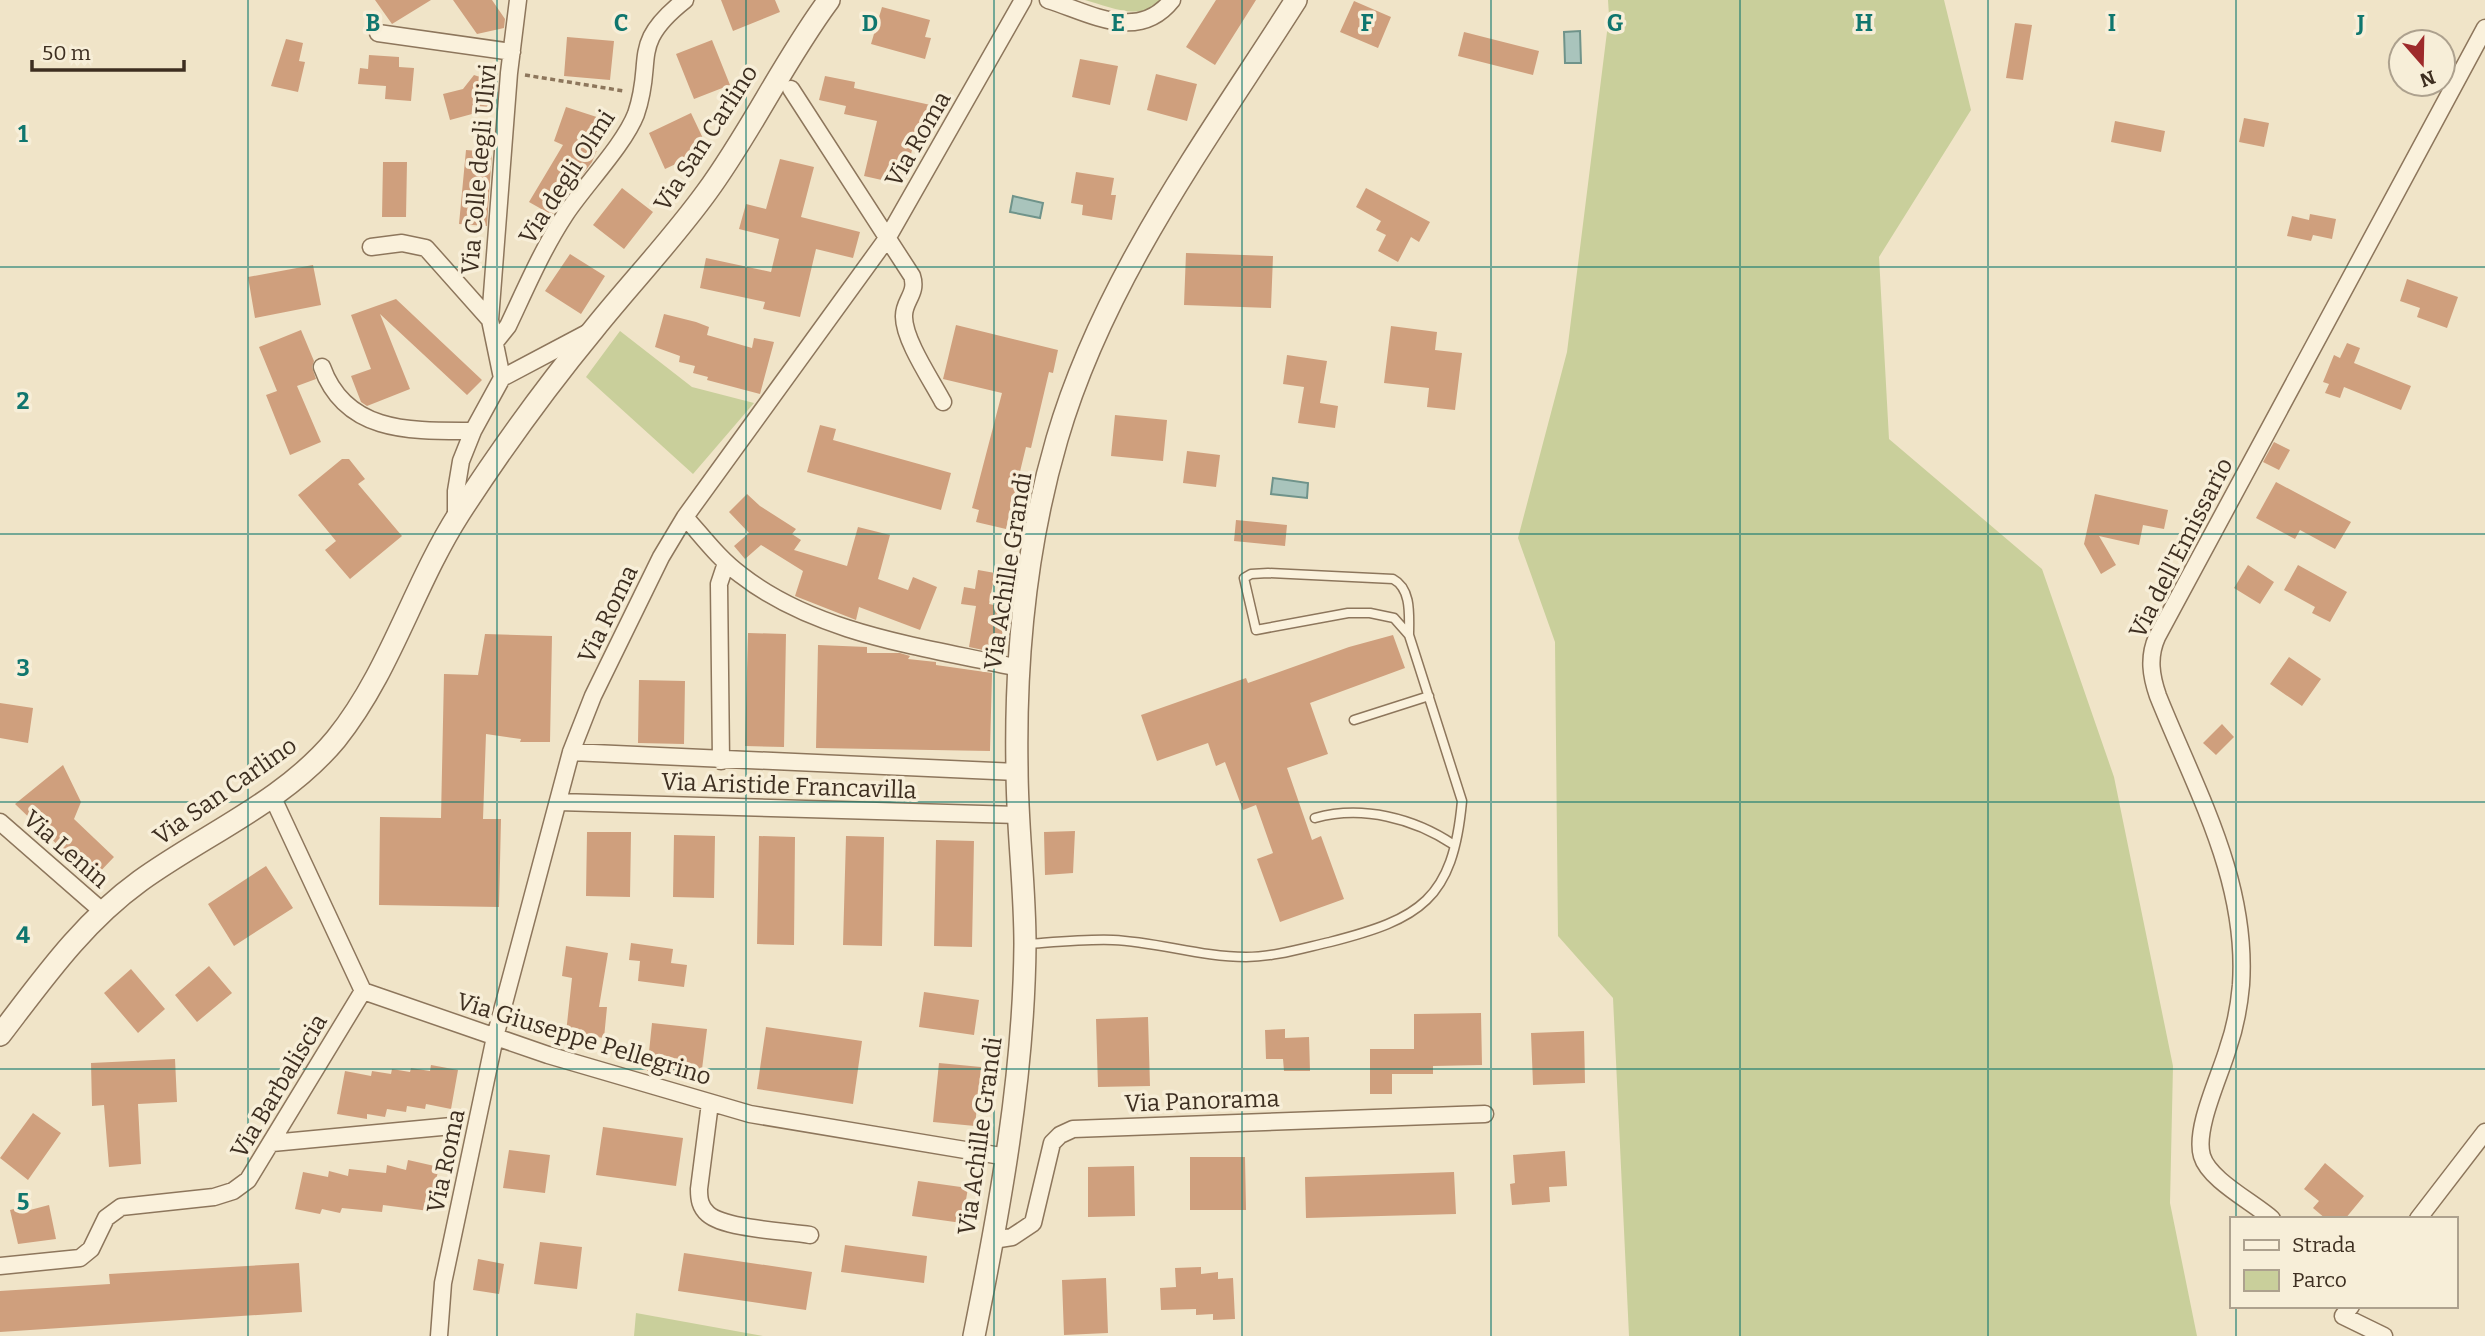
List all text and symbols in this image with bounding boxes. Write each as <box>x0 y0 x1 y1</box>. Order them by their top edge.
text: B <box>366 9 380 37</box>
text: C <box>614 9 628 37</box>
text: D <box>862 9 878 37</box>
text: E <box>1111 9 1125 37</box>
text: F <box>1361 9 1374 37</box>
text: G <box>1607 9 1624 37</box>
text: H <box>1855 9 1873 37</box>
text: I <box>2108 9 2116 37</box>
text: J <box>2355 9 2365 37</box>
scale bar <box>32 28 184 72</box>
north arrow <box>2387 28 2457 98</box>
text: 50 m <box>42 40 91 66</box>
street label: Via San Carlino <box>648 60 764 216</box>
street label: Via Colle degli Ulivi <box>456 63 502 275</box>
text: N <box>2417 65 2438 92</box>
street label: Via Roma <box>880 86 956 192</box>
street label: Via degli Olmi <box>513 105 621 249</box>
text: 1 <box>18 120 28 148</box>
text: 2 <box>17 387 30 415</box>
street label: Via dell'Emissario <box>2123 453 2239 643</box>
street label: Via Achille Grandi <box>979 470 1037 672</box>
street label: Via Roma <box>572 560 644 668</box>
text: 3 <box>16 654 30 682</box>
street label: Via San Carlino <box>148 731 302 851</box>
street label: Via Aristide Francavilla <box>661 768 917 804</box>
street label: Via Lenin <box>18 804 114 894</box>
text: 4 <box>16 921 30 949</box>
street label: Via Giuseppe Pellegrino <box>453 987 715 1091</box>
street label: Via Barbaliscia <box>225 1009 333 1163</box>
street label: Via Achille Grandi <box>952 1035 1008 1237</box>
street label: Via Panorama <box>1124 1084 1280 1118</box>
street label: Via Roma <box>421 1107 471 1215</box>
text: 5 <box>17 1188 29 1216</box>
legend <box>2230 1217 2457 1308</box>
text: Strada <box>2292 1232 2356 1258</box>
text: Parco <box>2292 1267 2347 1293</box>

